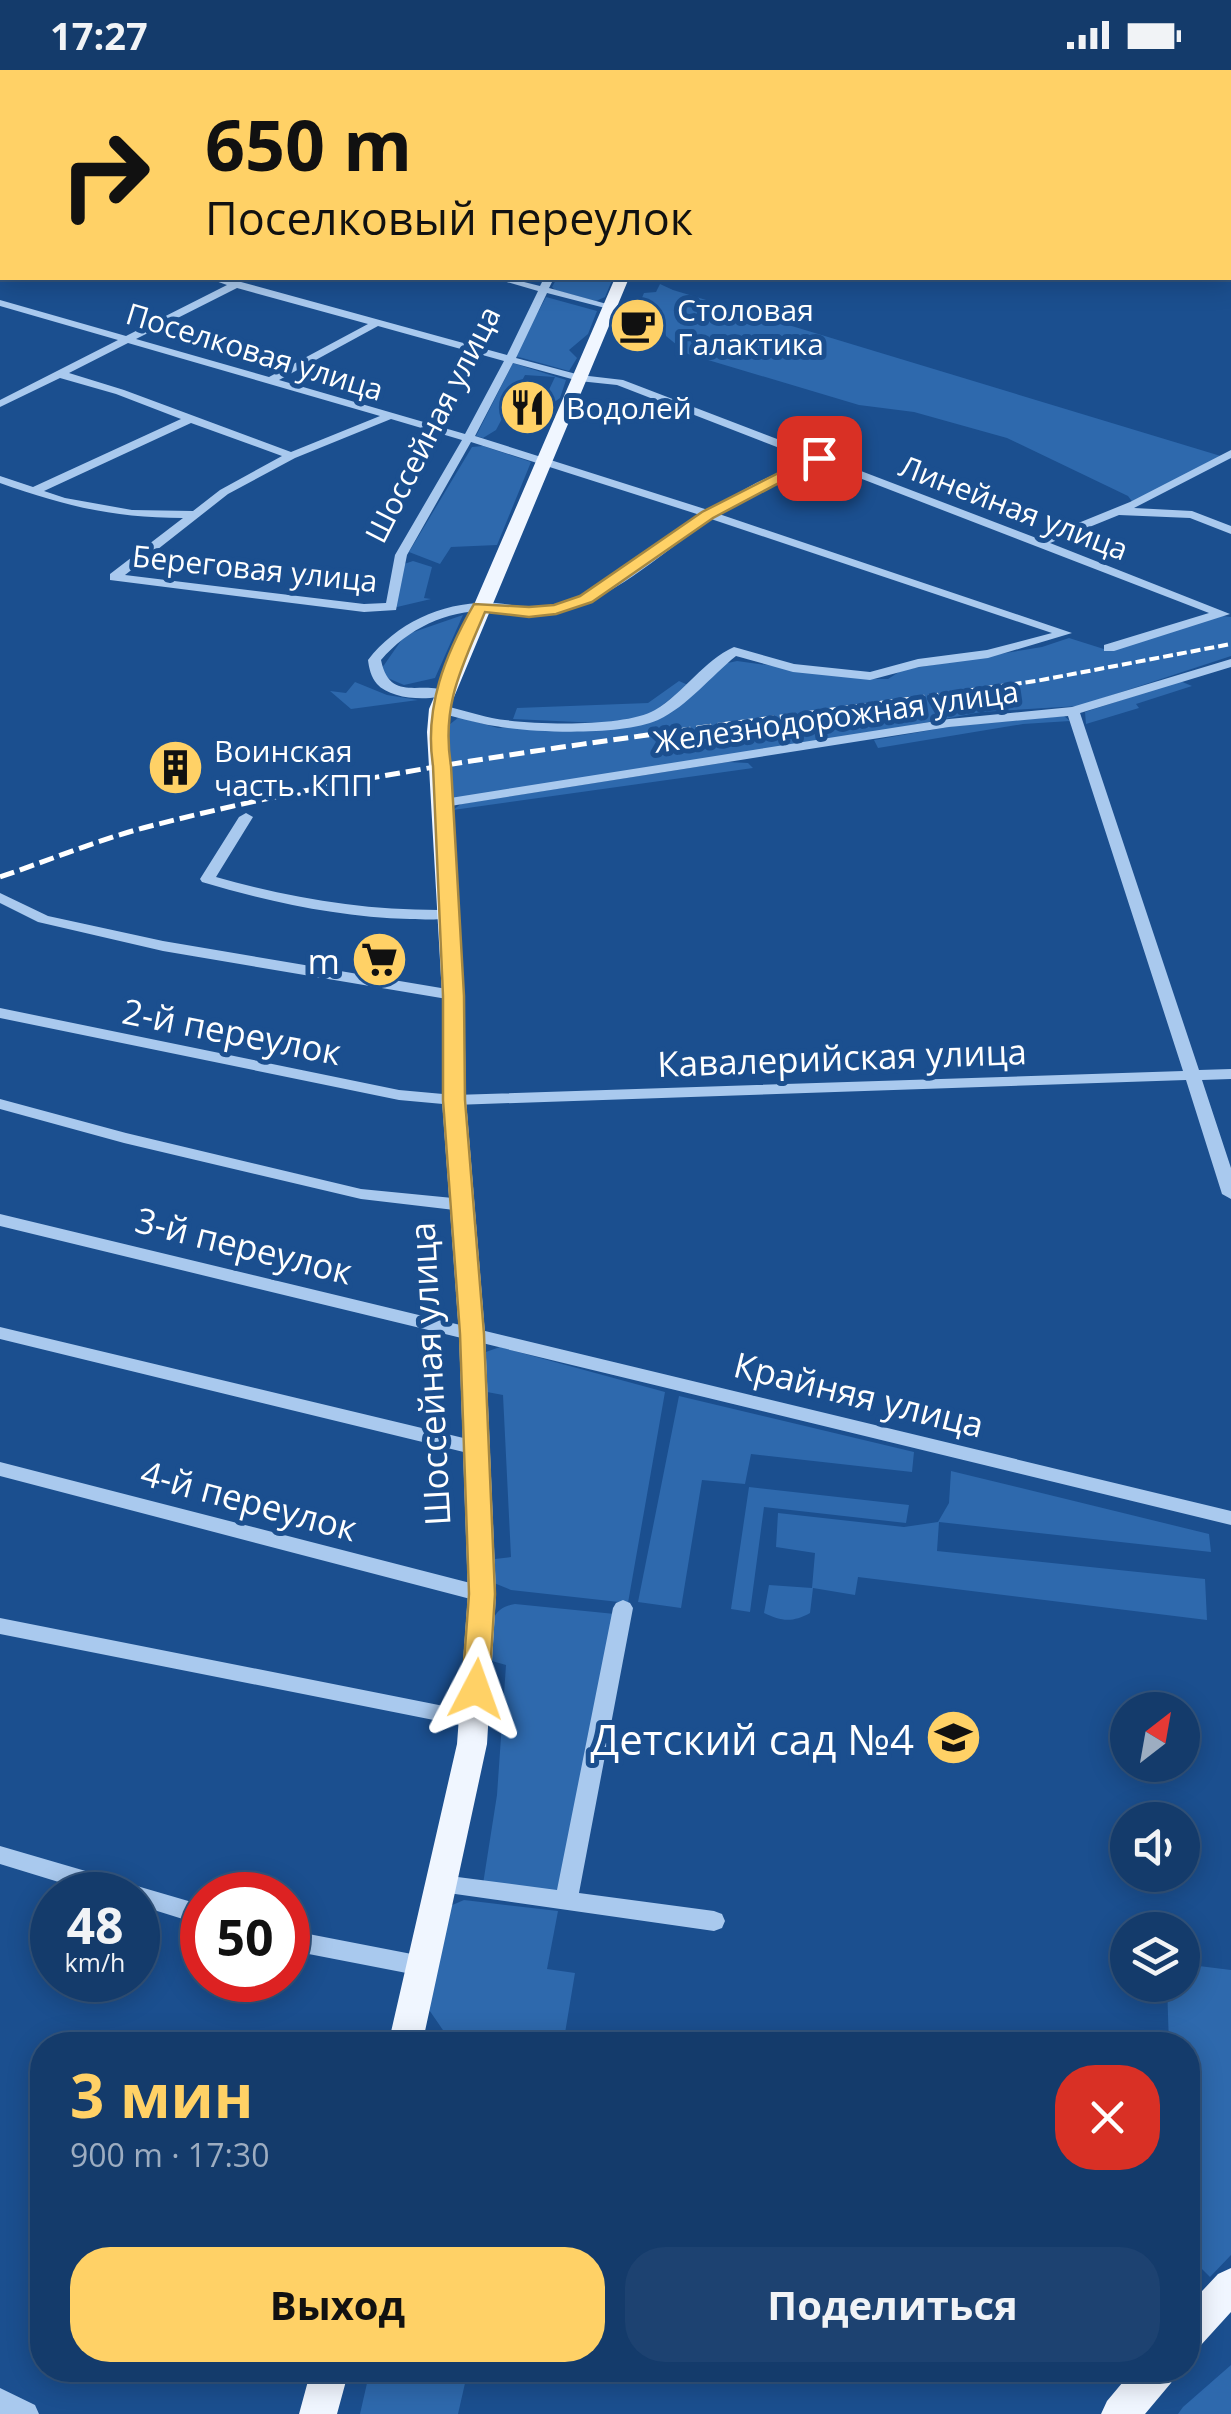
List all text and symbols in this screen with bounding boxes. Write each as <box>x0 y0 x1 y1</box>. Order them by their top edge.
text: 17:27 <box>50 9 148 61</box>
text: 650 m <box>205 96 412 192</box>
icon: right <box>40 110 170 240</box>
text: Поселковый переулок <box>205 187 693 248</box>
place label: Столовая Галактика <box>677 289 824 364</box>
street label: Поселковая улица <box>121 292 389 410</box>
cafe icon: Столовая Галактика <box>608 296 668 356</box>
street label: Шоссейная улица <box>355 299 509 549</box>
restaurant icon: Водолей <box>497 377 557 437</box>
place label: Водолей <box>566 387 692 428</box>
pin <box>777 416 862 501</box>
icon: arrive <box>792 431 847 486</box>
street label: Линейная улица <box>894 445 1134 569</box>
street label: Береговая улица <box>130 535 380 601</box>
street label: Железнодорожная улица <box>651 670 1021 762</box>
place label: Воинская часть. КПП <box>214 730 373 805</box>
building icon: Воинская часть. КПП <box>145 737 205 797</box>
supermarket icon: m <box>349 930 409 990</box>
place label: m <box>308 937 340 984</box>
street label: 2-й переулок <box>119 987 345 1075</box>
street label: Кавалерийская улица <box>656 1027 1028 1087</box>
street label: 3-й переулок <box>131 1195 357 1295</box>
street label: Шоссейная улица <box>398 1221 460 1527</box>
street label: Крайняя улица <box>729 1340 989 1448</box>
street label: 4-й переулок <box>136 1449 362 1551</box>
position arrow <box>424 1637 528 1741</box>
north arrow <box>1110 1692 1200 1782</box>
map controls <box>1110 1692 1200 2002</box>
school or university icon: Детский сад №4 <box>923 1708 983 1768</box>
place label: Детский сад №4 <box>590 1710 914 1767</box>
button: sound <box>1110 1802 1200 1892</box>
speed limit sign: 50 <box>180 1872 310 2002</box>
text: 48 <box>66 1891 124 1959</box>
button: layers <box>1110 1912 1200 2002</box>
text: km/h <box>65 1945 125 1979</box>
text: 3 мин <box>70 2054 254 2136</box>
button: close <box>1055 2065 1160 2170</box>
text: 900 m · 17:30 <box>70 2133 269 2176</box>
button: Выход <box>70 2247 605 2362</box>
button: Поделиться <box>625 2247 1160 2362</box>

